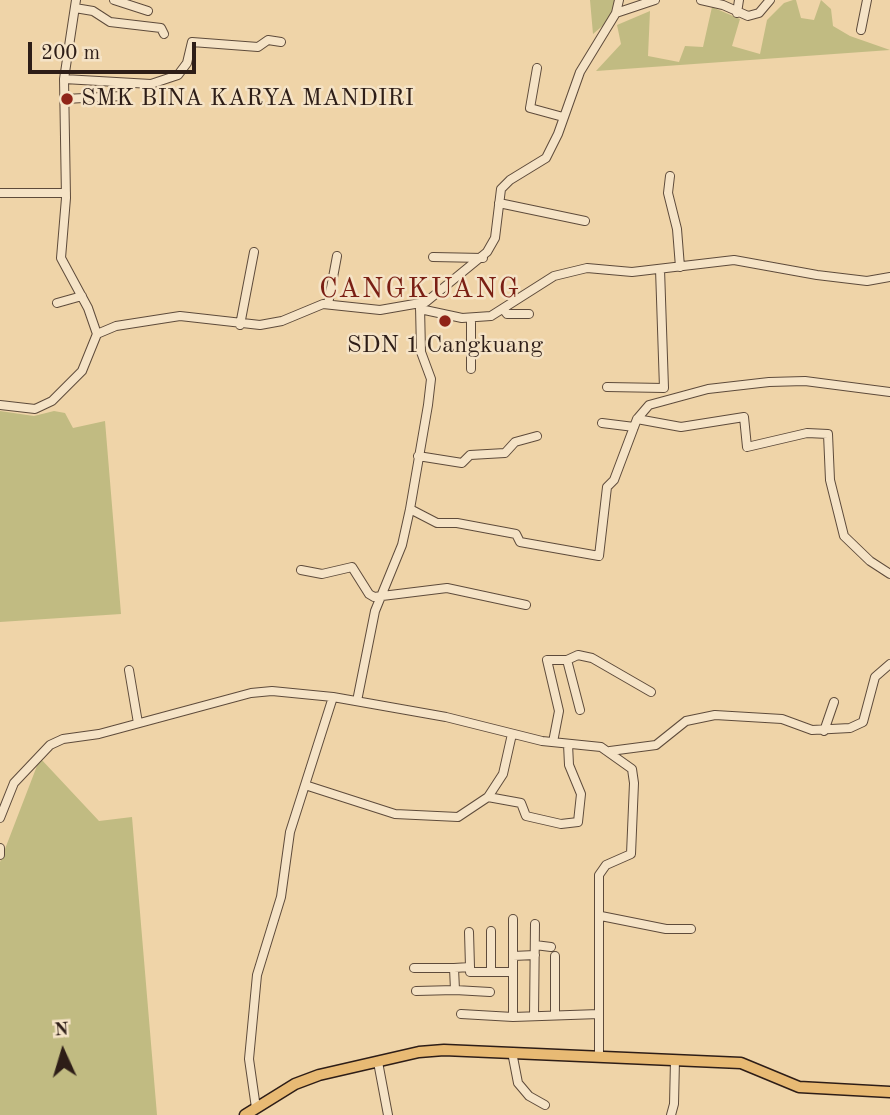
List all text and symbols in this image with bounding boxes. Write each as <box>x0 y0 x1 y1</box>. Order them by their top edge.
scale bar <box>32 28 200 72</box>
text: 200 m <box>41 43 100 64</box>
place label: SMK BINA KARYA MANDIRI <box>81 85 414 113</box>
marker: SMK BINA KARYA MANDIRI <box>59 91 75 107</box>
district label: CANGKUANG <box>320 273 520 307</box>
marker: SDN 1 Cangkuang <box>437 313 453 329</box>
place label: SDN 1 Cangkuang <box>347 332 543 360</box>
north arrow <box>28 1017 98 1087</box>
text: N <box>54 1021 69 1041</box>

